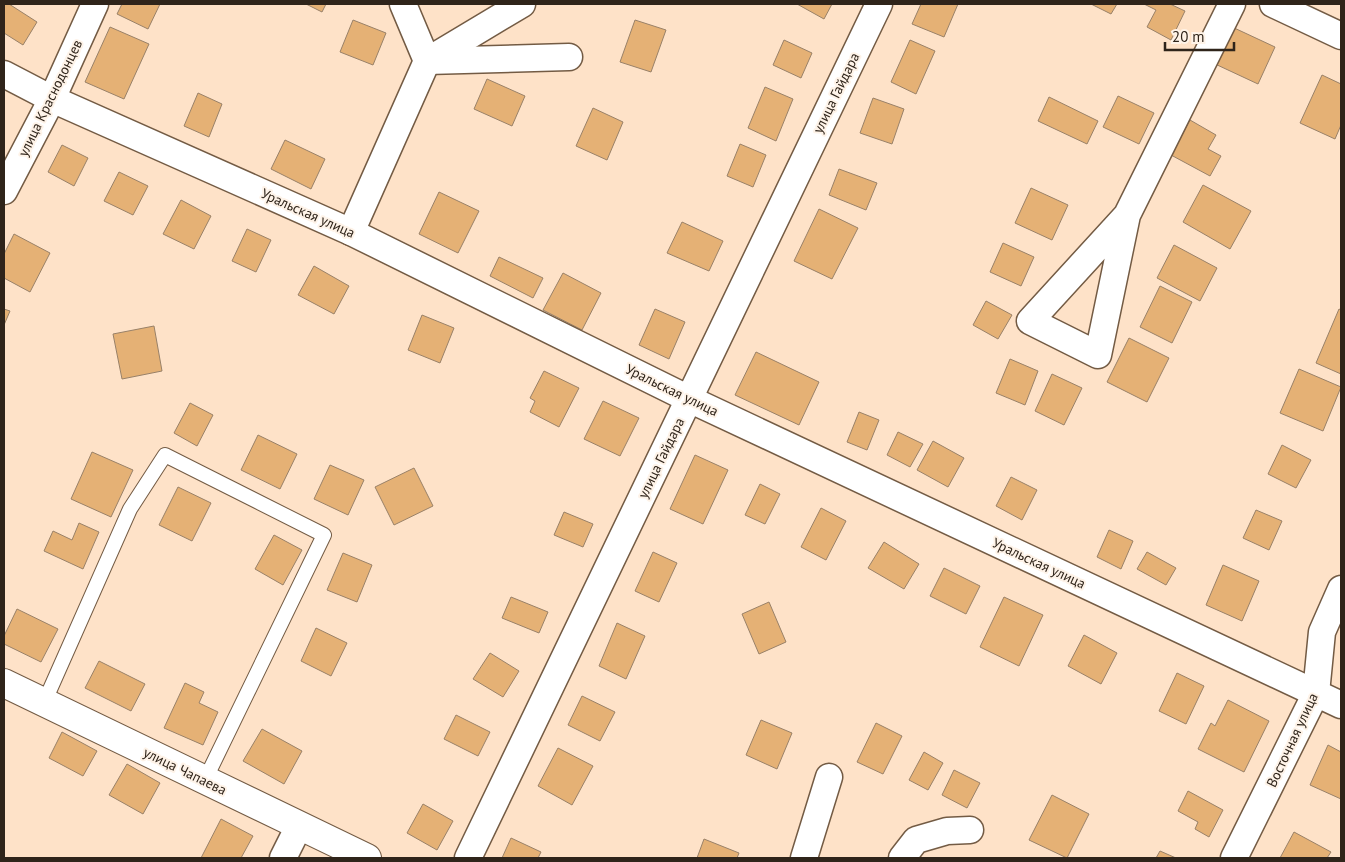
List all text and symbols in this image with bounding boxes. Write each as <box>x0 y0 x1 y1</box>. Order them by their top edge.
scale bar <box>1165 20 1234 52</box>
text: 20 m <box>1172 27 1205 46</box>
street label: улица Краснодонцев <box>14 36 86 160</box>
street label: улица Гайдара <box>809 50 863 136</box>
street label: Уральская улица <box>258 184 358 242</box>
street label: Уральская улица <box>623 360 721 420</box>
street label: улица Гайдара <box>634 415 688 501</box>
street label: Уральская улица <box>989 534 1089 592</box>
street label: Восточная улица <box>1262 690 1322 790</box>
street label: улица Чапаева <box>140 743 230 799</box>

